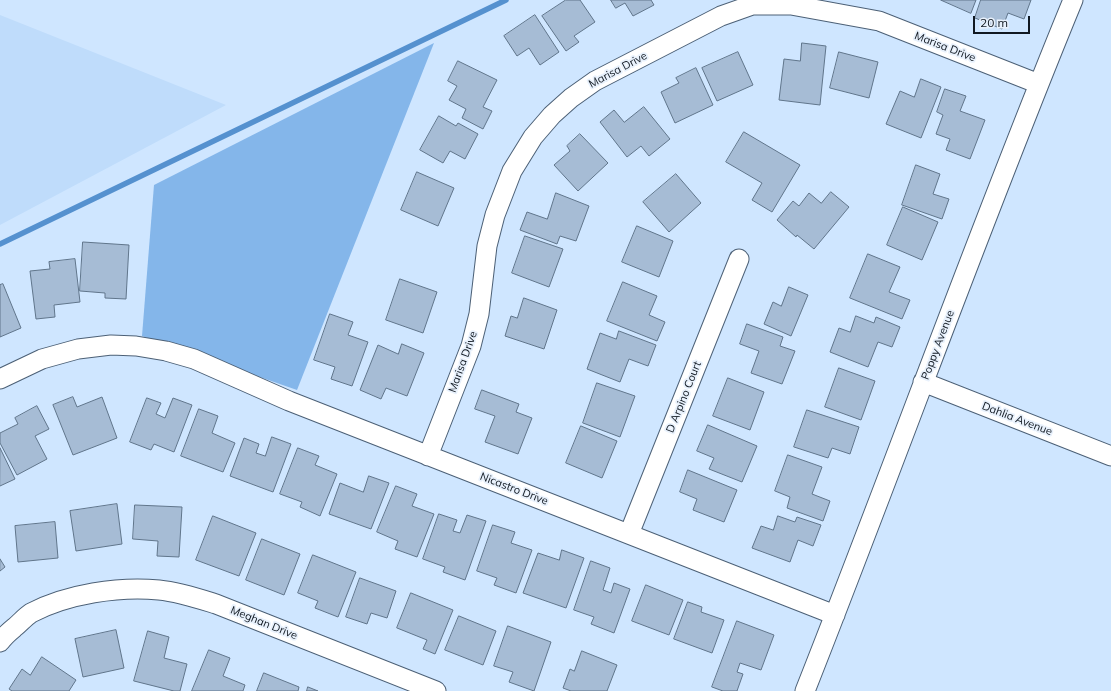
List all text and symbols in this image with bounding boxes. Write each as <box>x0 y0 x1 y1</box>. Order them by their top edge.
scale bar <box>975 8 1032 34</box>
text: 20 m <box>980 15 1008 30</box>
street label: Marisa Drive <box>913 29 977 65</box>
street label: Marisa Drive <box>587 49 649 91</box>
street label: Poppy Avenue <box>919 308 957 382</box>
street label: Marisa Drive <box>446 330 480 394</box>
street label: D Arpino Court <box>664 359 704 435</box>
street label: Dahlia Avenue <box>980 400 1054 438</box>
street label: Nicastro Drive <box>478 470 550 508</box>
street label: Meghan Drive <box>229 604 299 642</box>

